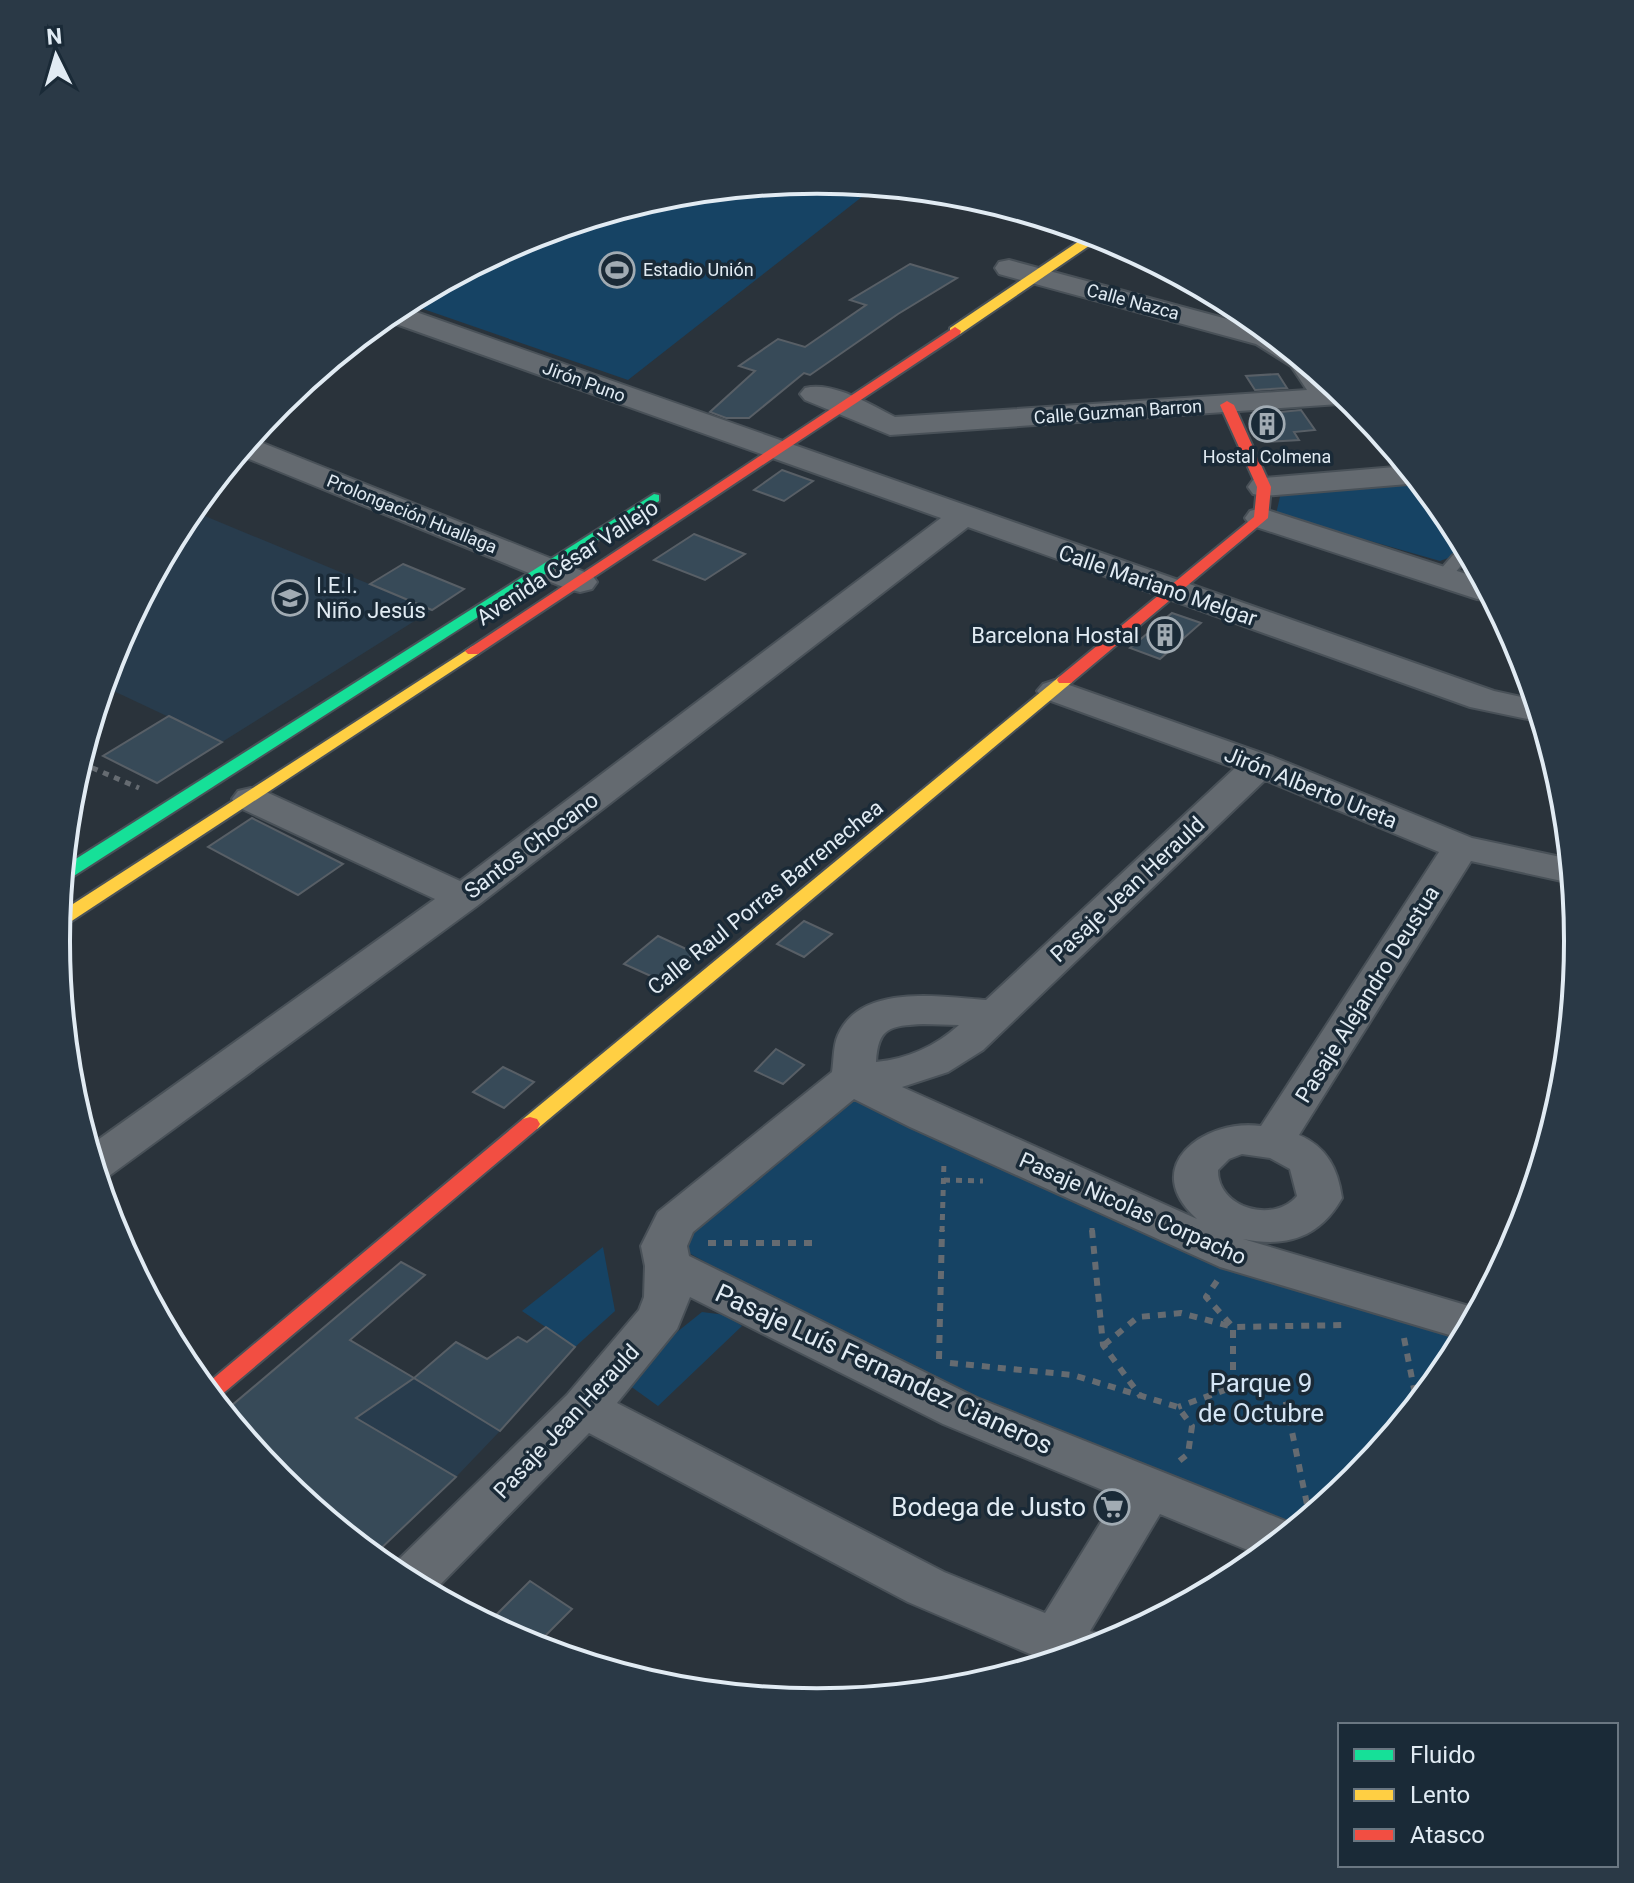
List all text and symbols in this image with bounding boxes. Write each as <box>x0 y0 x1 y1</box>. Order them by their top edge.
north arrow <box>16 16 96 96</box>
text: N <box>45 23 63 50</box>
sports icon: Estadio Unión <box>598 251 636 289</box>
place label: Estadio Unión <box>643 259 754 280</box>
street label: Calle Nazca <box>1085 279 1182 324</box>
street label: Jirón Puno <box>540 357 628 406</box>
street label: Calle Guzman Barron <box>1033 395 1203 428</box>
building icon: Hostal Colmena <box>1248 405 1286 443</box>
place label: Hostal Colmena <box>1203 446 1331 467</box>
street label: Prolongación Huallaga <box>324 470 500 557</box>
street label: Avenida César Vallejo <box>472 494 663 630</box>
street label: Calle Mariano Melgar <box>1055 540 1261 631</box>
place label: I.E.I. Niño Jesús <box>316 573 426 623</box>
school or university icon: I.E.I. Niño Jesús <box>271 579 309 617</box>
building icon: Barcelona Hostal <box>1146 616 1184 654</box>
place label: Barcelona Hostal <box>971 623 1139 648</box>
street label: Jirón Alberto Ureta <box>1221 741 1401 834</box>
street label: Santos Chocano <box>460 787 603 904</box>
street label: Calle Raul Porras Barrenechea <box>643 795 888 1000</box>
street label: Pasaje Jean Herauld <box>1045 812 1209 967</box>
street label: Pasaje Alejandro Deustua <box>1290 881 1444 1107</box>
street label: Pasaje Nicolas Corpacho <box>1016 1147 1250 1270</box>
street label: Pasaje Luís Fernandez Cianeros <box>711 1278 1057 1460</box>
street label: Pasaje Jean Herauld <box>489 1339 644 1503</box>
park label: Parque 9 de Octubre <box>1198 1368 1324 1428</box>
supermarket icon: Bodega de Justo <box>1093 1488 1131 1526</box>
place label: Bodega de Justo <box>891 1492 1086 1522</box>
legend <box>1338 1723 1618 1867</box>
text: Fluido <box>1410 1741 1475 1769</box>
text: Lento <box>1410 1781 1470 1809</box>
text: Atasco <box>1410 1821 1485 1849</box>

